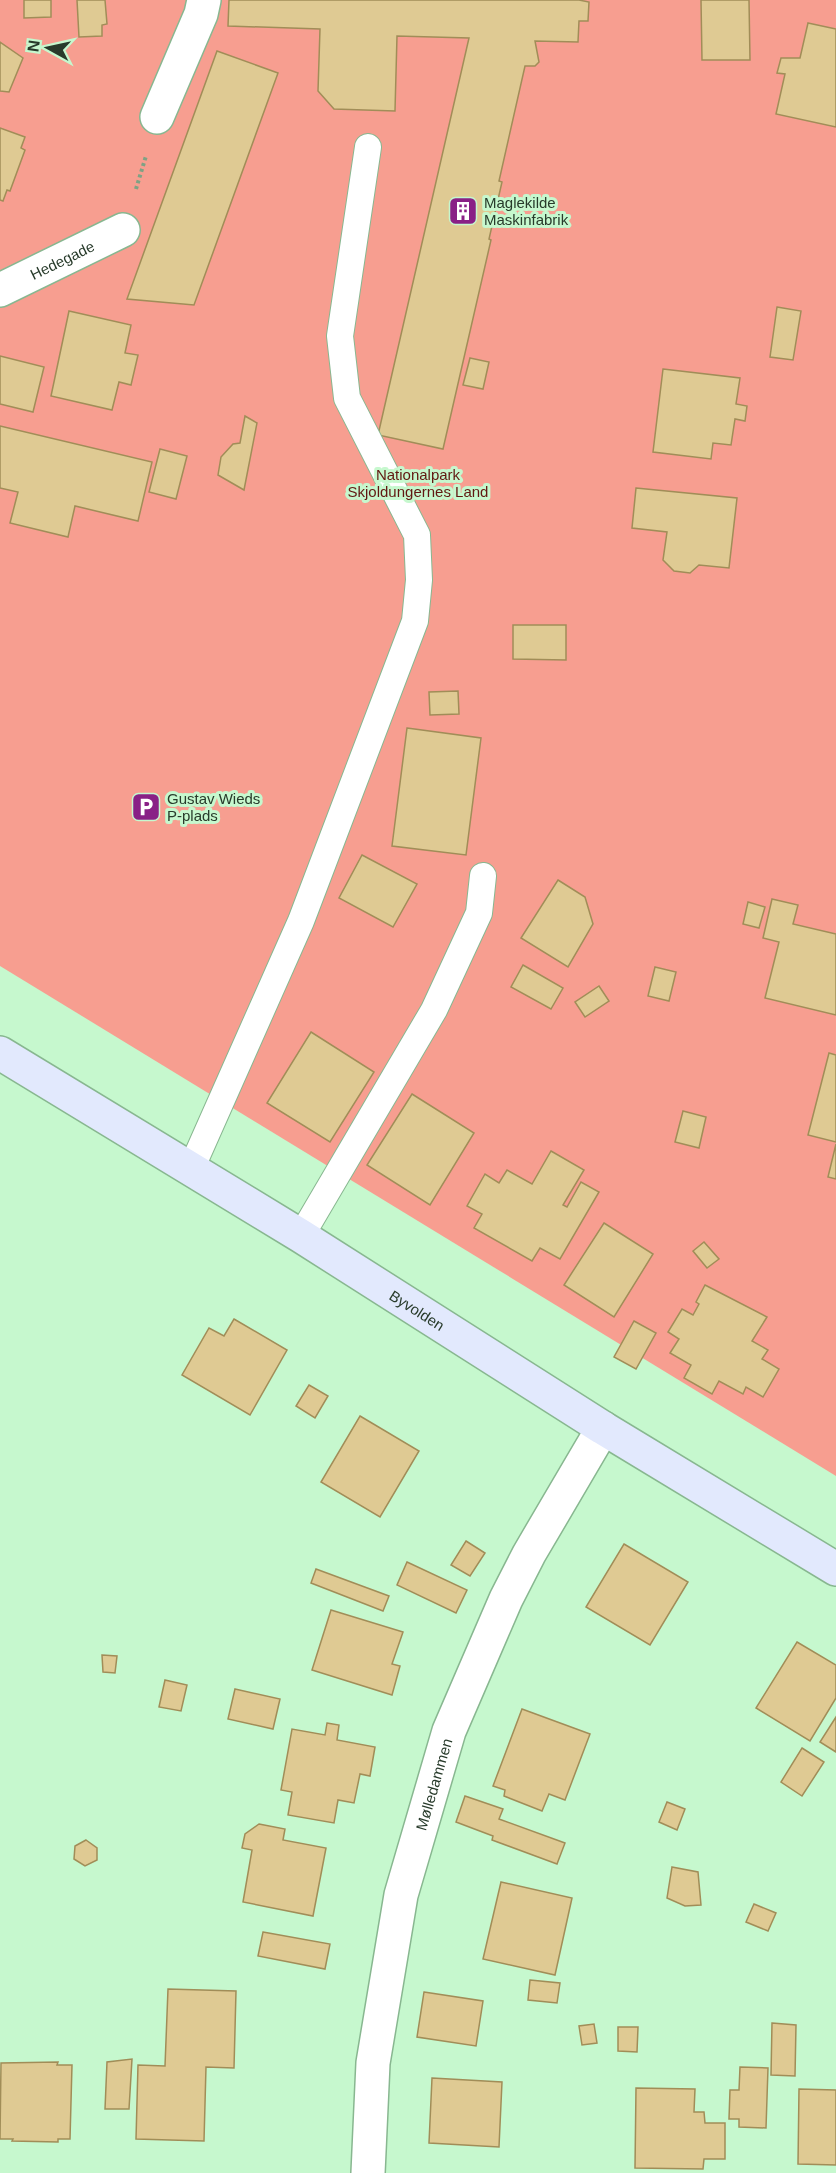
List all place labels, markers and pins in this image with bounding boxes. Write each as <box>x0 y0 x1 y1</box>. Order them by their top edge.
place label: Maglekilde Maskinfabrik <box>484 194 569 228</box>
building icon: Maglekilde Maskinfabrik <box>447 195 479 227</box>
place label: Gustav Wieds P-plads <box>167 790 260 824</box>
parking icon: Gustav Wieds P-plads <box>130 791 162 823</box>

